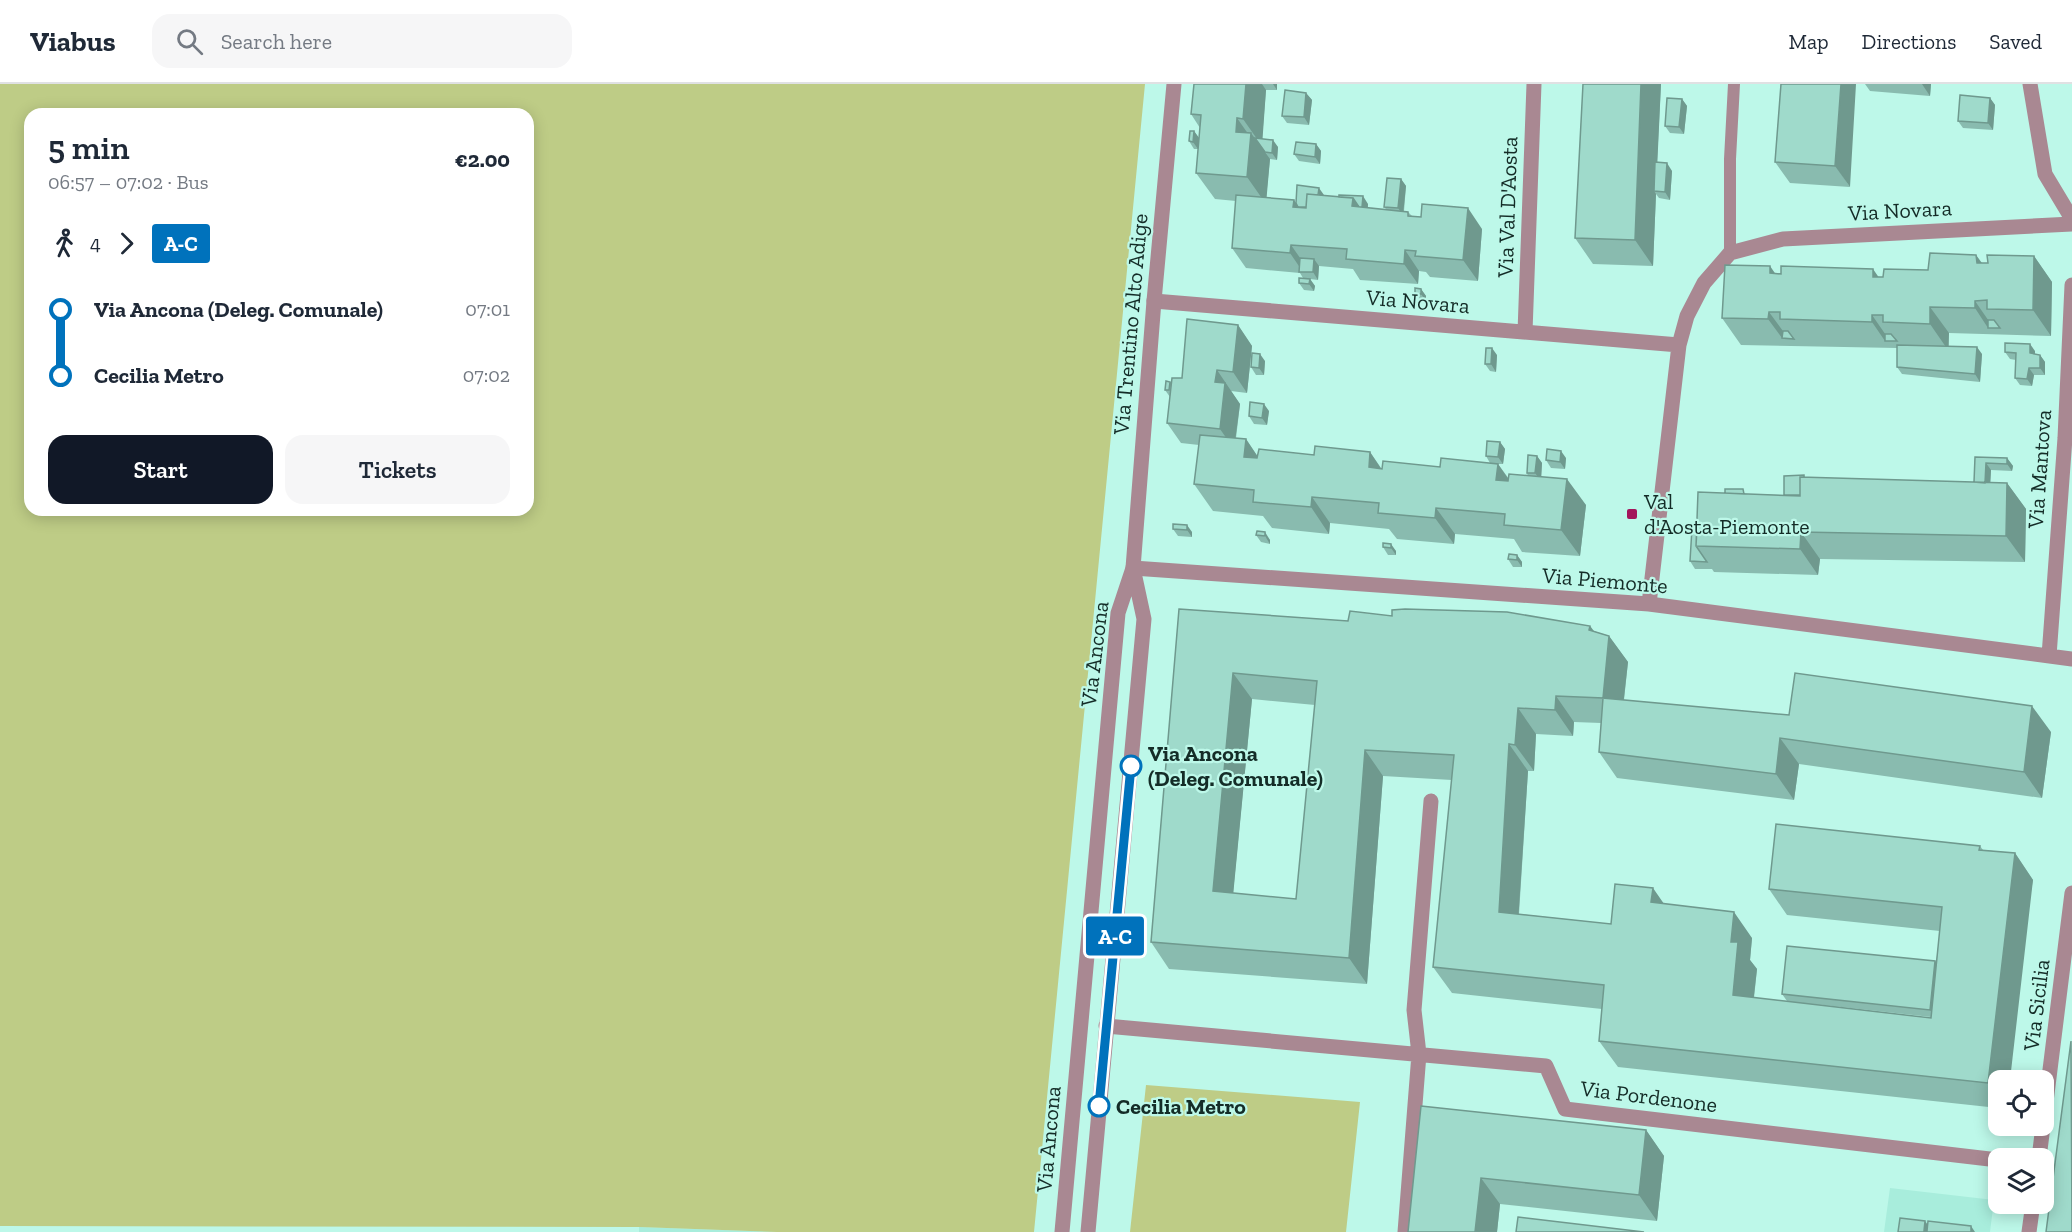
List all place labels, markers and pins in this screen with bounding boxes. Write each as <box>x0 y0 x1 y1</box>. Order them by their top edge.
place label: Val d'Aosta-Piemonte <box>1643 488 1810 540</box>
marker: Val d'Aosta-Piemonte <box>1625 507 1639 521</box>
place label: Via Ancona (Deleg. Comunale) <box>1148 740 1323 792</box>
marker: Via Ancona (Deleg. Comunale) <box>1120 755 1142 777</box>
place label: Cecilia Metro <box>1116 1093 1246 1120</box>
marker: Cecilia Metro <box>1088 1095 1110 1117</box>

